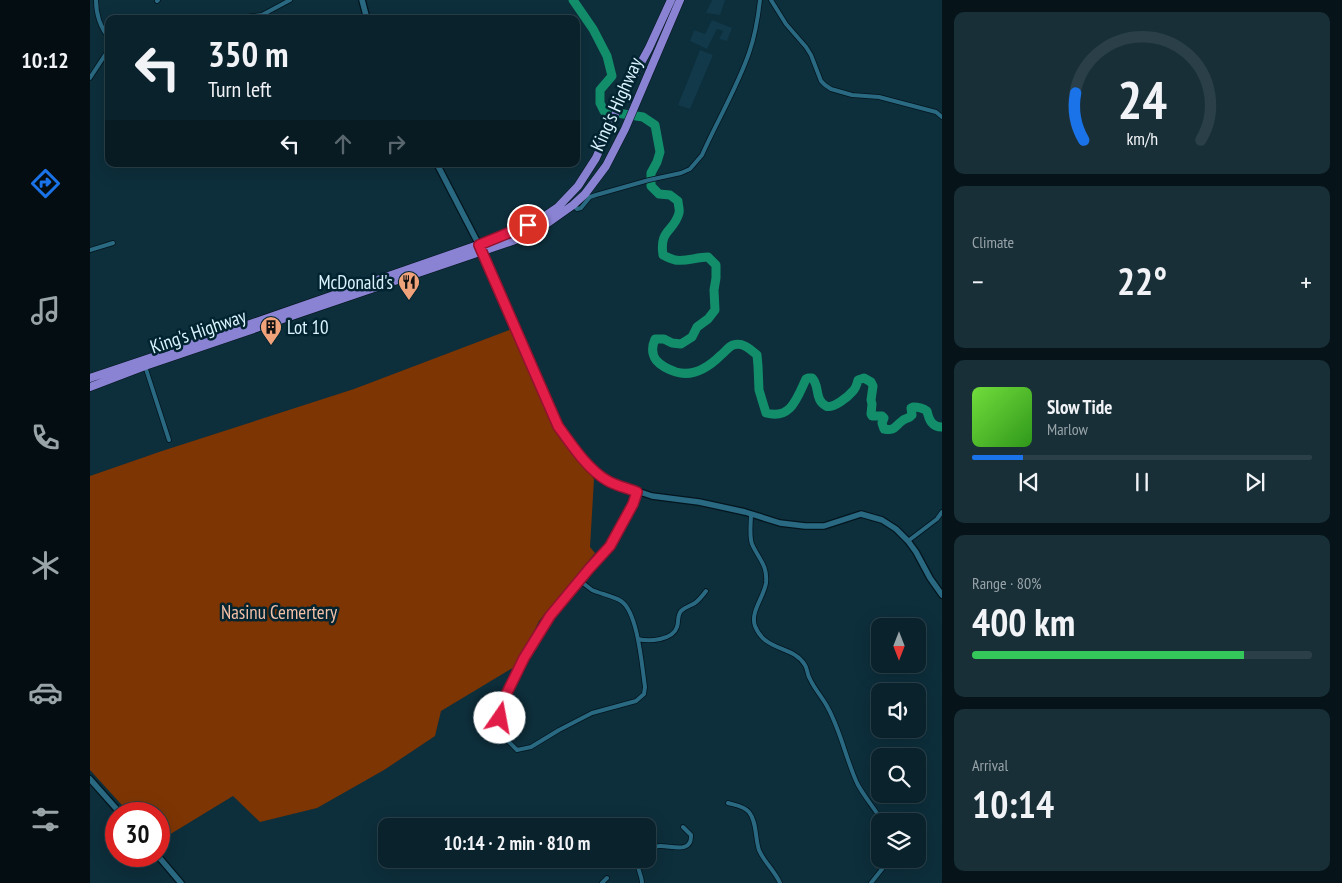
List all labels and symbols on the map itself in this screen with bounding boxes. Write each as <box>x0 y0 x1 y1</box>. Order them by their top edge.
street label: King's Highway <box>585 53 648 154</box>
pin <box>507 204 549 246</box>
place label: McDonald's <box>318 270 393 294</box>
restaurant icon: McDonald's <box>397 270 421 301</box>
street label: King's Highway <box>147 303 250 359</box>
building icon: Lot 10 <box>259 315 283 346</box>
place label: Lot 10 <box>287 315 329 339</box>
park label: Nasinu Cemertery <box>221 600 338 624</box>
north arrow <box>871 618 926 672</box>
position arrow <box>473 691 525 743</box>
speed limit sign: 30 <box>105 802 170 867</box>

